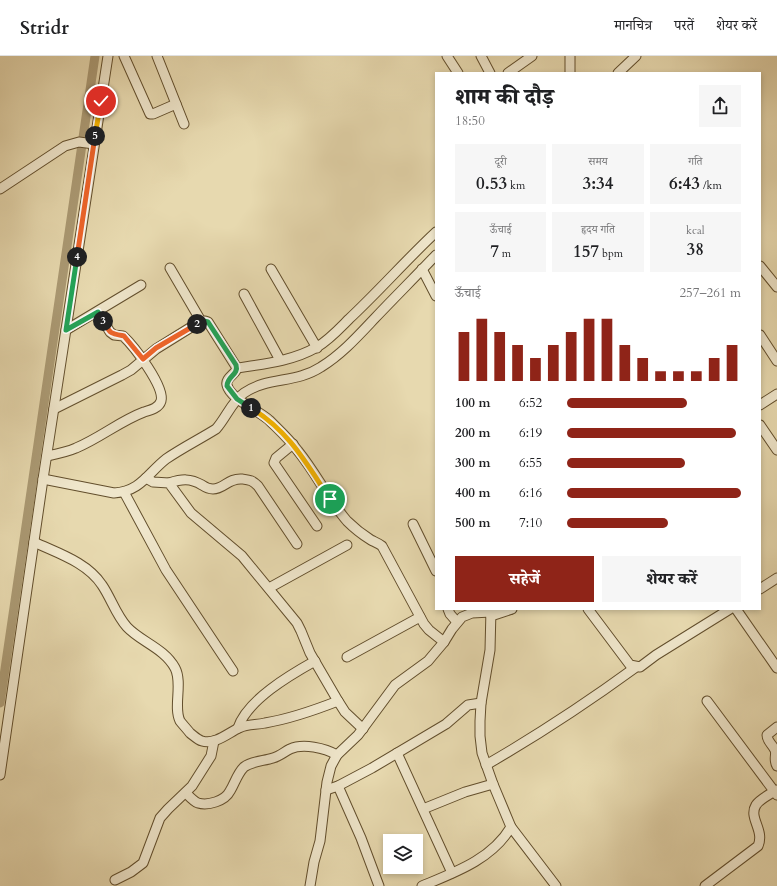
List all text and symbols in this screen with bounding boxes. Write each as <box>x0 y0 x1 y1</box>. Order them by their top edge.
text: Stridr <box>20 15 69 41</box>
text: मानचित्र <box>614 16 652 35</box>
text: परतें <box>674 16 694 35</box>
text: शेयर करें <box>716 16 757 35</box>
text: शाम की दौड़ <box>455 82 554 112</box>
pin <box>84 84 118 118</box>
button: share <box>699 85 741 127</box>
icon: check <box>90 90 112 112</box>
text: 18:50 <box>455 112 485 130</box>
pin: 5 <box>85 126 105 146</box>
text: 5 <box>92 128 98 143</box>
text: दूरी <box>495 154 507 169</box>
text: समय <box>588 154 608 169</box>
text: गति <box>688 154 703 169</box>
text: 0.53 <box>476 172 507 195</box>
text: 3:34 <box>582 172 614 195</box>
text: 6:43 <box>669 172 700 195</box>
text: km <box>507 178 525 193</box>
text: /km <box>700 178 722 193</box>
text: ऊँचाई <box>490 222 512 237</box>
text: हृदय गति <box>581 222 615 237</box>
text: kcal <box>686 223 705 238</box>
text: 38 <box>687 238 704 261</box>
text: 7 <box>490 240 499 263</box>
text: 157 <box>573 240 599 263</box>
text: m <box>499 246 511 261</box>
text: bpm <box>599 246 623 261</box>
pin: 4 <box>67 247 87 267</box>
text: 4 <box>74 249 80 264</box>
text: ऊँचाई <box>455 284 481 302</box>
text: 257–261 m <box>679 284 741 302</box>
pin: 3 <box>93 311 113 331</box>
text: 3 <box>100 313 106 328</box>
pin: 2 <box>187 314 207 334</box>
text: 2 <box>194 316 200 331</box>
text: 100 m <box>455 394 490 412</box>
text: 6:52 <box>519 394 542 412</box>
pin: 1 <box>241 398 261 418</box>
text: 1 <box>248 400 254 415</box>
text: 200 m <box>455 424 490 442</box>
text: 6:19 <box>519 424 542 442</box>
text: 300 m <box>455 454 490 472</box>
text: 6:55 <box>519 454 542 472</box>
pin <box>313 482 347 516</box>
text: 400 m <box>455 484 490 502</box>
text: 6:16 <box>519 484 542 502</box>
icon: arrive <box>319 488 341 510</box>
text: 500 m <box>455 514 490 532</box>
text: 7:10 <box>519 514 542 532</box>
button: सहेजें <box>455 556 594 602</box>
button: शेयर करें <box>602 556 741 602</box>
map controls <box>383 834 423 874</box>
button: layers <box>383 834 423 874</box>

